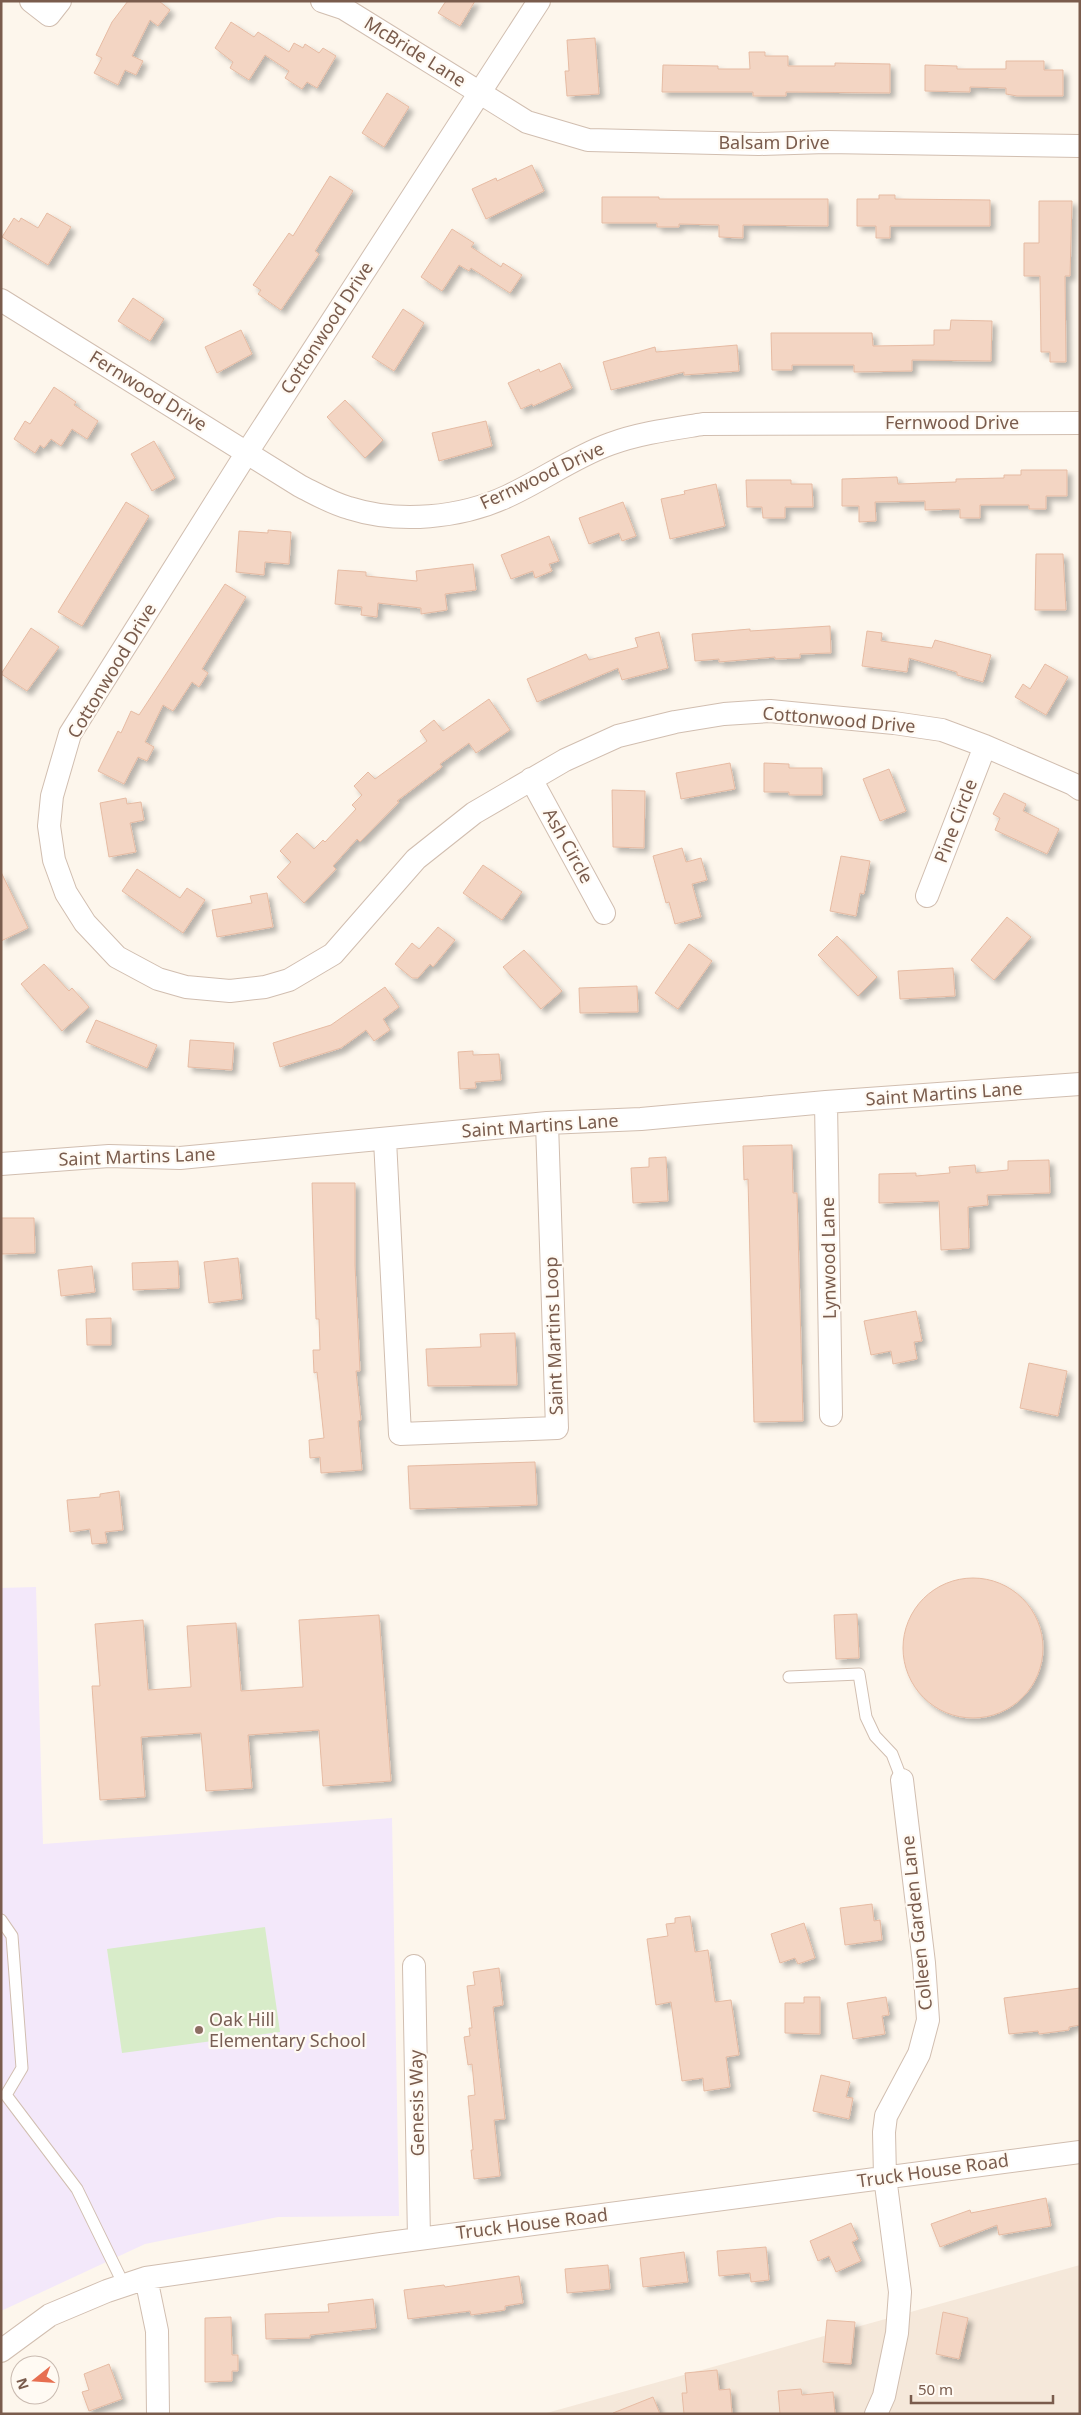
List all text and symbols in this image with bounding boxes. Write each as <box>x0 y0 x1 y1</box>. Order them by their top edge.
street label: McBride Lane <box>360 10 471 92</box>
street label: Balsam Drive <box>718 130 830 154</box>
street label: Cottonwood Drive <box>274 257 378 398</box>
street label: Fernwood Drive <box>85 344 212 436</box>
street label: Fernwood Drive <box>885 410 1019 434</box>
street label: Fernwood Drive <box>476 436 607 514</box>
street label: Cottonwood Drive <box>61 599 161 742</box>
street label: Cottonwood Drive <box>762 700 917 738</box>
street label: Pine Circle <box>928 775 982 866</box>
street label: Ash Circle <box>538 804 599 887</box>
street label: Saint Martins Lane <box>865 1076 1023 1110</box>
street label: Saint Martins Lane <box>461 1108 619 1142</box>
street label: Saint Martins Lane <box>58 1141 216 1171</box>
street label: Lynwood Lane <box>815 1197 841 1319</box>
street label: Saint Martins Loop <box>538 1256 568 1416</box>
street label: Colleen Garden Lane <box>895 1834 937 2012</box>
place label: Oak Hill Elementary School <box>209 2007 366 2052</box>
marker: Oak Hill Elementary School <box>193 2024 205 2036</box>
street label: Genesis Way <box>403 2049 429 2157</box>
street label: Truck House Road <box>856 2148 1010 2193</box>
street label: Truck House Road <box>455 2202 609 2244</box>
north arrow <box>10 2355 60 2405</box>
scale bar <box>911 2372 1054 2404</box>
text: N <box>11 2376 33 2392</box>
text: 50 m <box>918 2379 953 2399</box>

